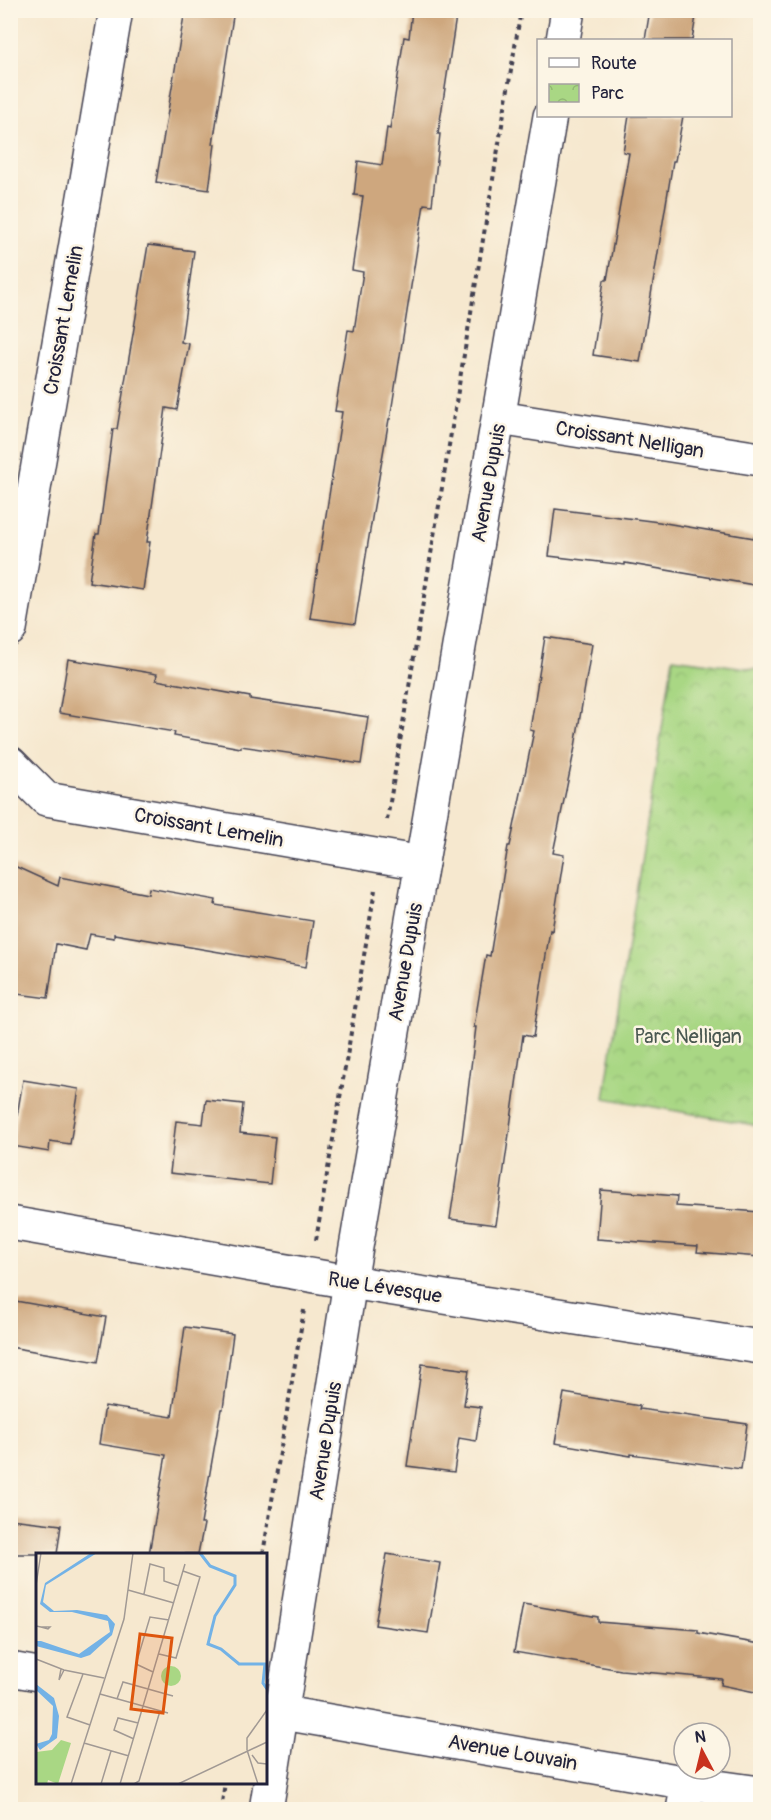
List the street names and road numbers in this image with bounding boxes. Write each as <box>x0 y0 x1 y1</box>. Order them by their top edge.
street label: Croissant Lemelin <box>38 243 89 397</box>
street label: Croissant Nelligan <box>554 415 706 464</box>
street label: Avenue Dupuis <box>466 422 511 544</box>
street label: Croissant Lemelin <box>132 802 286 853</box>
street label: Avenue Dupuis <box>383 901 428 1023</box>
street label: Rue Lévesque <box>326 1266 444 1309</box>
street label: Avenue Dupuis <box>304 1380 347 1502</box>
street label: Avenue Louvain <box>446 1729 580 1776</box>

